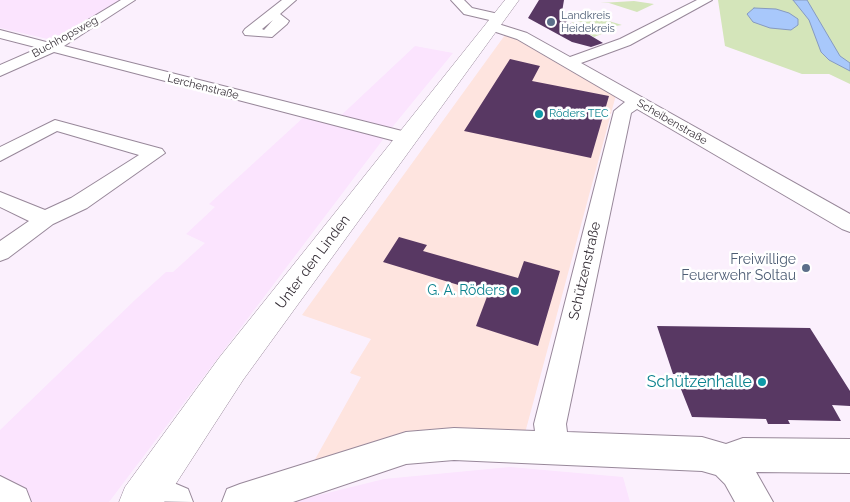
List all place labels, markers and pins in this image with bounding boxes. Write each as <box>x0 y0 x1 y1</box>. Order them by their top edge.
place label: Landkreis Heidekreis <box>561 9 615 35</box>
marker: Landkreis Heidekreis <box>545 16 557 28</box>
place label: Röders TEC <box>549 107 609 121</box>
marker: Röders TEC <box>533 108 545 120</box>
place label: Freiwillige Feuerwehr Soltau <box>681 252 796 284</box>
marker: Freiwillige Feuerwehr Soltau <box>800 262 812 274</box>
place label: G. A. Röders <box>427 283 505 299</box>
marker: G. A. Röders <box>509 285 521 297</box>
place label: Schützenhalle <box>647 372 752 392</box>
marker: Schützenhalle <box>756 376 768 388</box>

